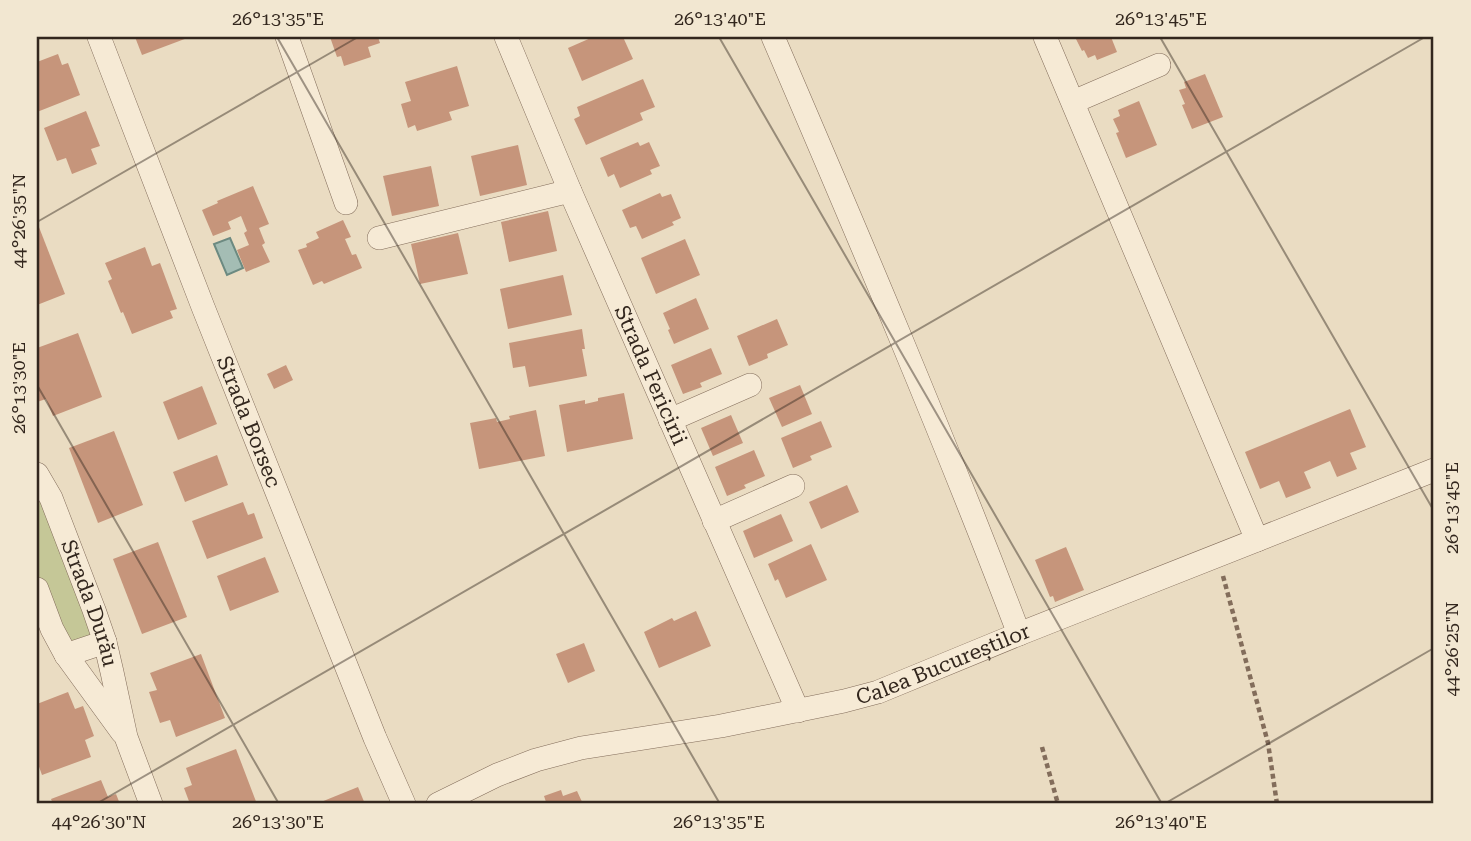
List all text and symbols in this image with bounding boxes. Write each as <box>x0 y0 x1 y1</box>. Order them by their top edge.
text: 26°13'35"E <box>232 8 324 29</box>
text: 26°13'40"E <box>674 8 766 29</box>
text: 26°13'45"E <box>1115 8 1207 29</box>
text: 44°26'35"N <box>8 174 29 268</box>
street label: Strada Fericirii <box>610 302 692 449</box>
text: 26°13'30"E <box>8 342 29 434</box>
street label: Strada Borsec <box>212 353 286 491</box>
text: 26°13'45"E <box>1441 462 1462 554</box>
street label: Strada Durău <box>56 536 122 669</box>
text: 44°26'25"N <box>1441 602 1462 696</box>
street label: Calea Bucureștilor <box>853 619 1034 709</box>
text: 44°26'30"N <box>52 811 146 832</box>
text: 26°13'30"E <box>232 811 324 832</box>
text: 26°13'35"E <box>673 811 765 832</box>
text: 26°13'40"E <box>1115 811 1207 832</box>

